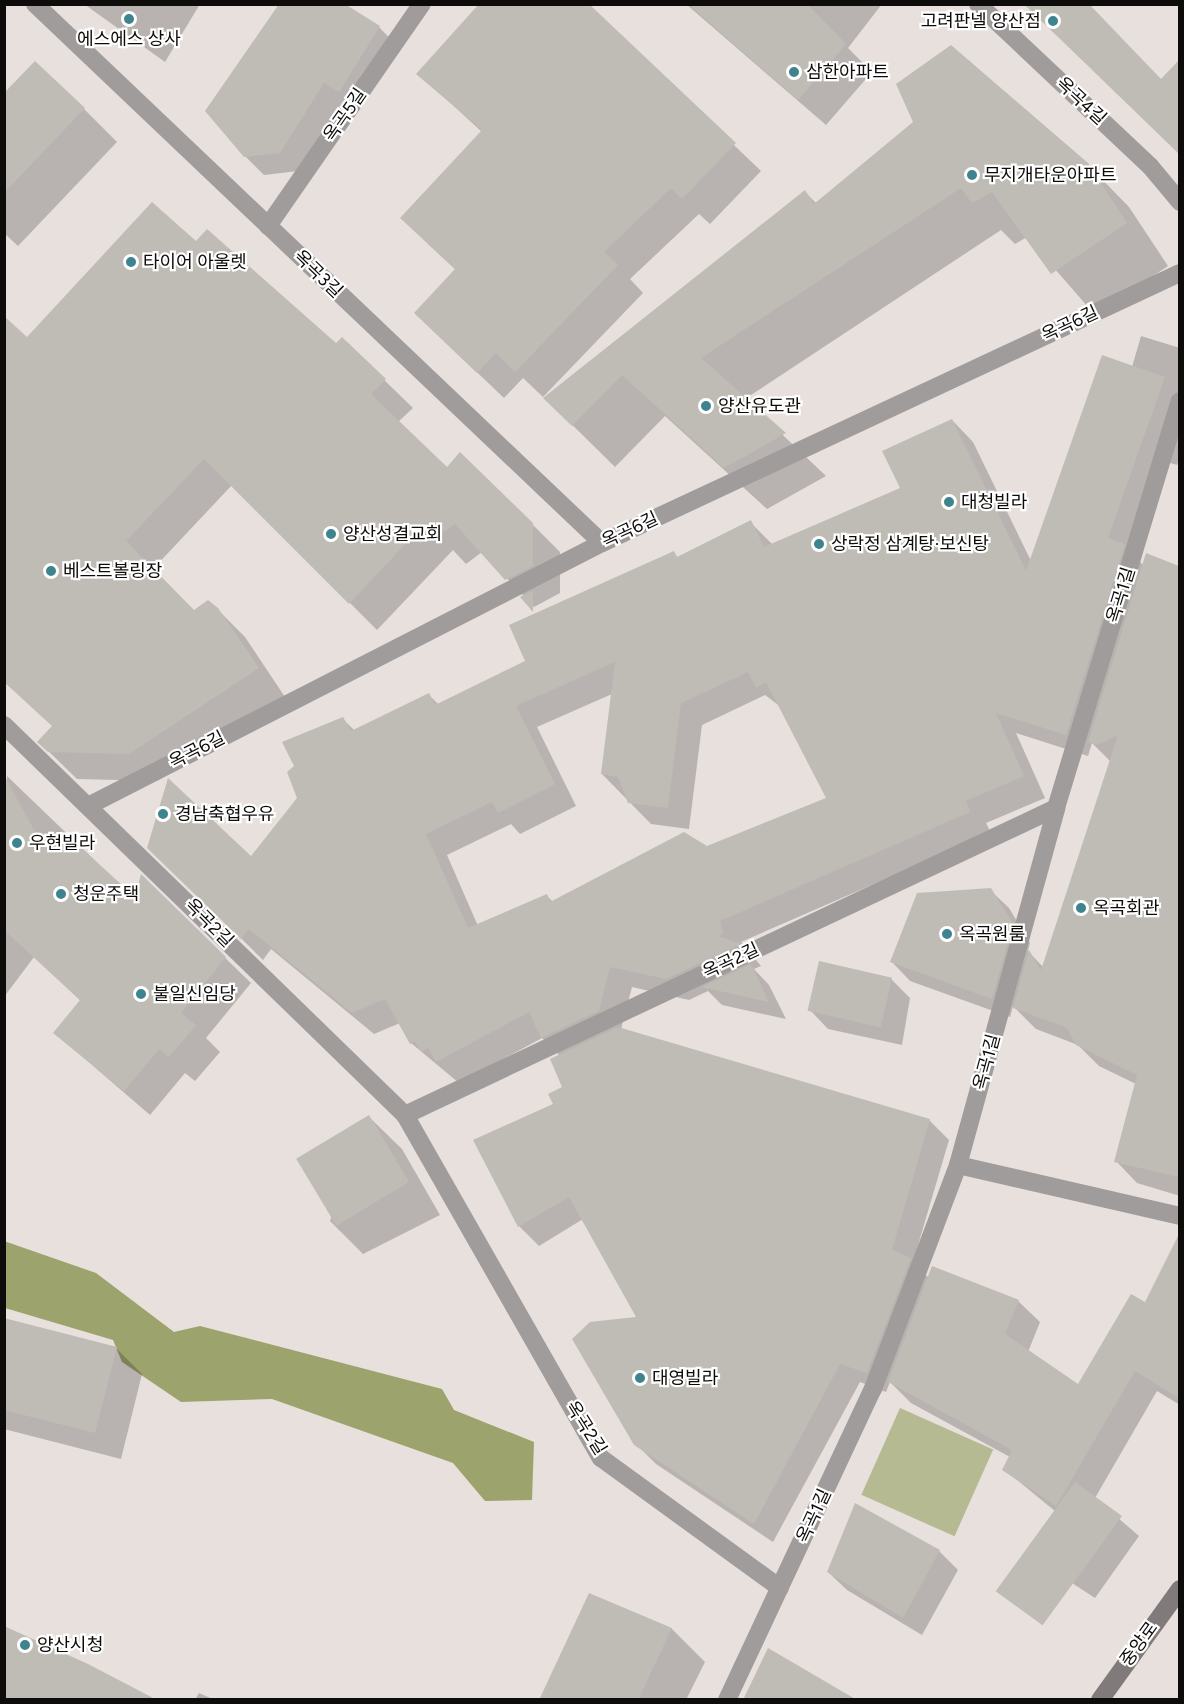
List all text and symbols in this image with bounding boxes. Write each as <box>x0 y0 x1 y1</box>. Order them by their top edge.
place label: 고려판넬 양산점 <box>921 10 1041 32</box>
marker: 에스에스 상사 <box>122 12 136 26</box>
marker: 고려판넬 양산점 <box>1046 14 1060 28</box>
place label: 에스에스 상사 <box>77 28 181 50</box>
place label: 삼한아파트 <box>806 61 889 83</box>
marker: 삼한아파트 <box>787 65 801 79</box>
street label: 옥곡4길 <box>1051 72 1111 130</box>
street label: 옥곡5길 <box>319 84 371 146</box>
place label: 무지개타운아파트 <box>984 164 1116 186</box>
marker: 무지개타운아파트 <box>965 168 979 182</box>
street label: 옥곡3길 <box>289 246 347 302</box>
place label: 타이어 아울렛 <box>143 251 247 273</box>
marker: 타이어 아울렛 <box>124 255 138 269</box>
street label: 옥곡6길 <box>1038 302 1102 346</box>
place label: 양산유도관 <box>718 395 801 417</box>
marker: 양산유도관 <box>699 399 713 413</box>
place label: 대청빌라 <box>961 491 1027 513</box>
marker: 대청빌라 <box>942 495 956 509</box>
street label: 옥곡6길 <box>598 508 662 552</box>
place label: 양산성결교회 <box>343 523 442 545</box>
marker: 양산성결교회 <box>324 527 338 541</box>
place label: 상락정 삼계탕·보신탕 <box>831 533 989 555</box>
marker: 상락정 삼계탕·보신탕 <box>812 537 826 551</box>
place label: 베스트볼링장 <box>63 560 162 582</box>
marker: 베스트볼링장 <box>44 564 58 578</box>
street label: 옥곡1길 <box>1102 565 1140 625</box>
street label: 옥곡6길 <box>165 727 229 773</box>
place label: 경남축협우유 <box>175 803 274 825</box>
marker: 경남축협우유 <box>156 807 170 821</box>
place label: 우현빌라 <box>29 832 95 854</box>
marker: 우현빌라 <box>10 836 24 850</box>
place label: 청운주택 <box>73 883 139 905</box>
marker: 청운주택 <box>54 887 68 901</box>
street label: 옥곡2길 <box>180 894 238 952</box>
place label: 옥곡회관 <box>1093 897 1159 919</box>
marker: 옥곡회관 <box>1074 901 1088 915</box>
place label: 옥곡원룸 <box>959 923 1025 945</box>
marker: 옥곡원룸 <box>940 927 954 941</box>
street label: 옥곡2길 <box>699 939 763 983</box>
place label: 불일신임당 <box>153 983 236 1005</box>
marker: 불일신임당 <box>134 987 148 1001</box>
street label: 옥곡1길 <box>969 1032 1005 1092</box>
place label: 대영빌라 <box>652 1367 718 1389</box>
marker: 대영빌라 <box>633 1371 647 1385</box>
street label: 옥곡2길 <box>561 1397 611 1459</box>
street label: 옥곡1길 <box>792 1486 836 1546</box>
street label: 중앙로 <box>1116 1618 1162 1670</box>
place label: 양산시청 <box>37 1634 103 1656</box>
marker: 양산시청 <box>18 1638 32 1652</box>

